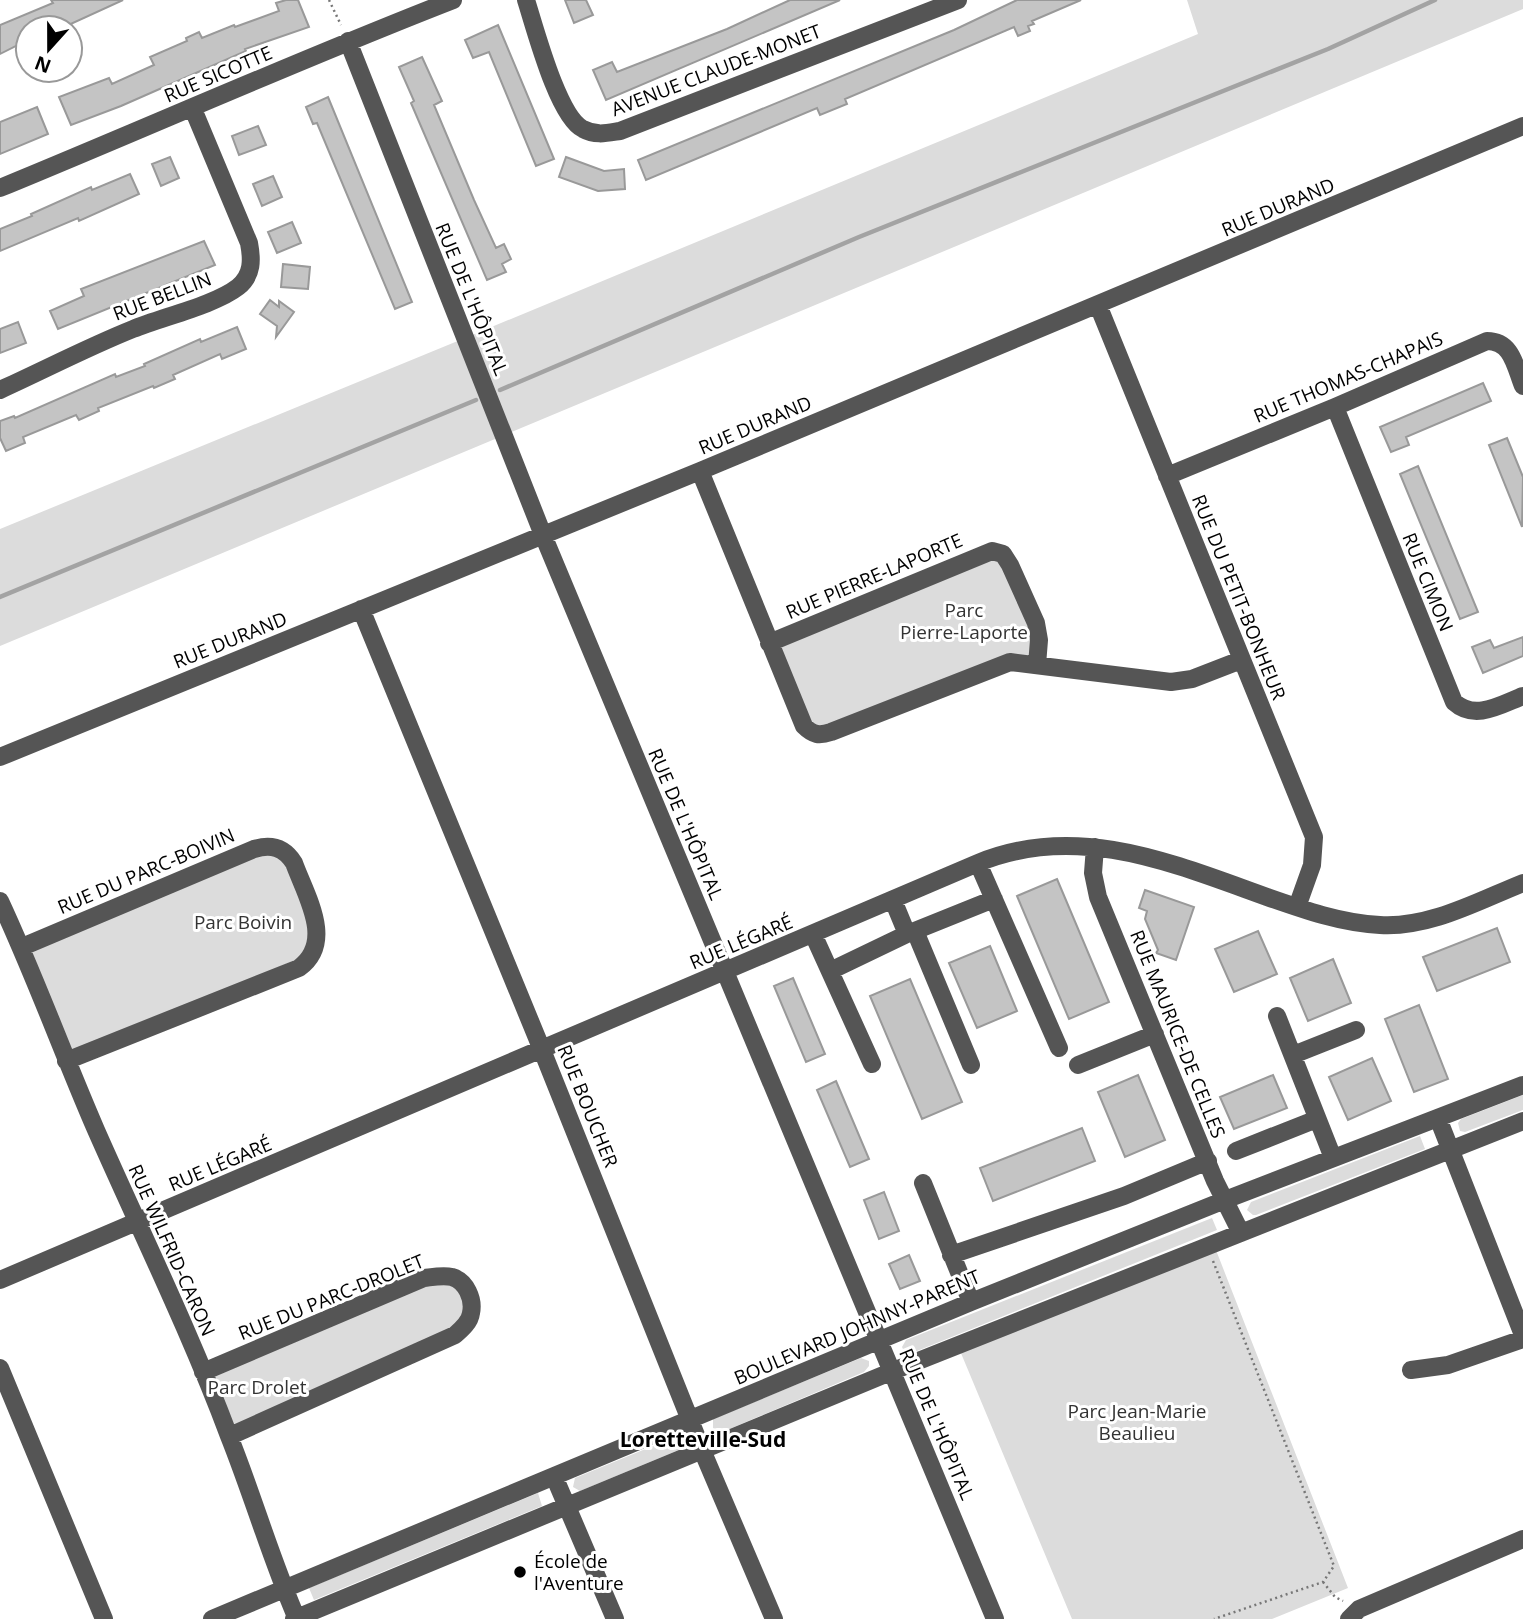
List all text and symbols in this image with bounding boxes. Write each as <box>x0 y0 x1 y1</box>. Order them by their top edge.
north arrow <box>14 14 84 84</box>
street label: AVENUE CLAUDE-MONET <box>607 18 825 122</box>
street label: RUE SICOTTE <box>160 40 276 108</box>
text: N <box>31 50 55 80</box>
street label: RUE DURAND <box>1217 171 1339 243</box>
street label: RUE DE L'HÔPITAL <box>430 219 514 379</box>
street label: RUE BELLIN <box>109 265 215 327</box>
street label: RUE THOMAS-CHAPAIS <box>1249 325 1447 429</box>
street label: RUE DURAND <box>694 389 816 461</box>
street label: RUE DU PETIT-BONHEUR <box>1186 490 1292 704</box>
street label: RUE PIERRE-LAPORTE <box>782 527 966 625</box>
street label: RUE CIMON <box>1396 529 1460 635</box>
park label: Parc Pierre-Laporte <box>900 597 1028 645</box>
street label: RUE DURAND <box>169 605 291 675</box>
street label: RUE DE L'HÔPITAL <box>642 744 730 904</box>
street label: RUE DU PARC-BOIVIN <box>53 822 239 920</box>
park label: Parc Boivin <box>194 909 292 935</box>
street label: RUE LÉGARÉ <box>685 909 797 975</box>
street label: RUE MAURICE-DE CELLES <box>1124 926 1232 1142</box>
street label: RUE BOUCHER <box>552 1041 625 1171</box>
street label: RUE LÉGARÉ <box>164 1131 276 1197</box>
street label: RUE WILFRID-CARON <box>122 1160 222 1340</box>
street label: RUE DU PARC-DROLET <box>234 1248 428 1346</box>
street label: BOULEVARD JOHNNY-PARENT <box>730 1263 984 1391</box>
street label: RUE DE L'HÔPITAL <box>893 1344 981 1504</box>
park label: Parc Drolet <box>207 1374 307 1400</box>
park label: Parc Jean-Marie Beaulieu <box>1068 1398 1206 1446</box>
district label: Loretteville-Sud <box>620 1425 786 1453</box>
place label: École de l'Aventure <box>534 1548 624 1596</box>
marker: École de l'Aventure <box>512 1564 528 1580</box>

